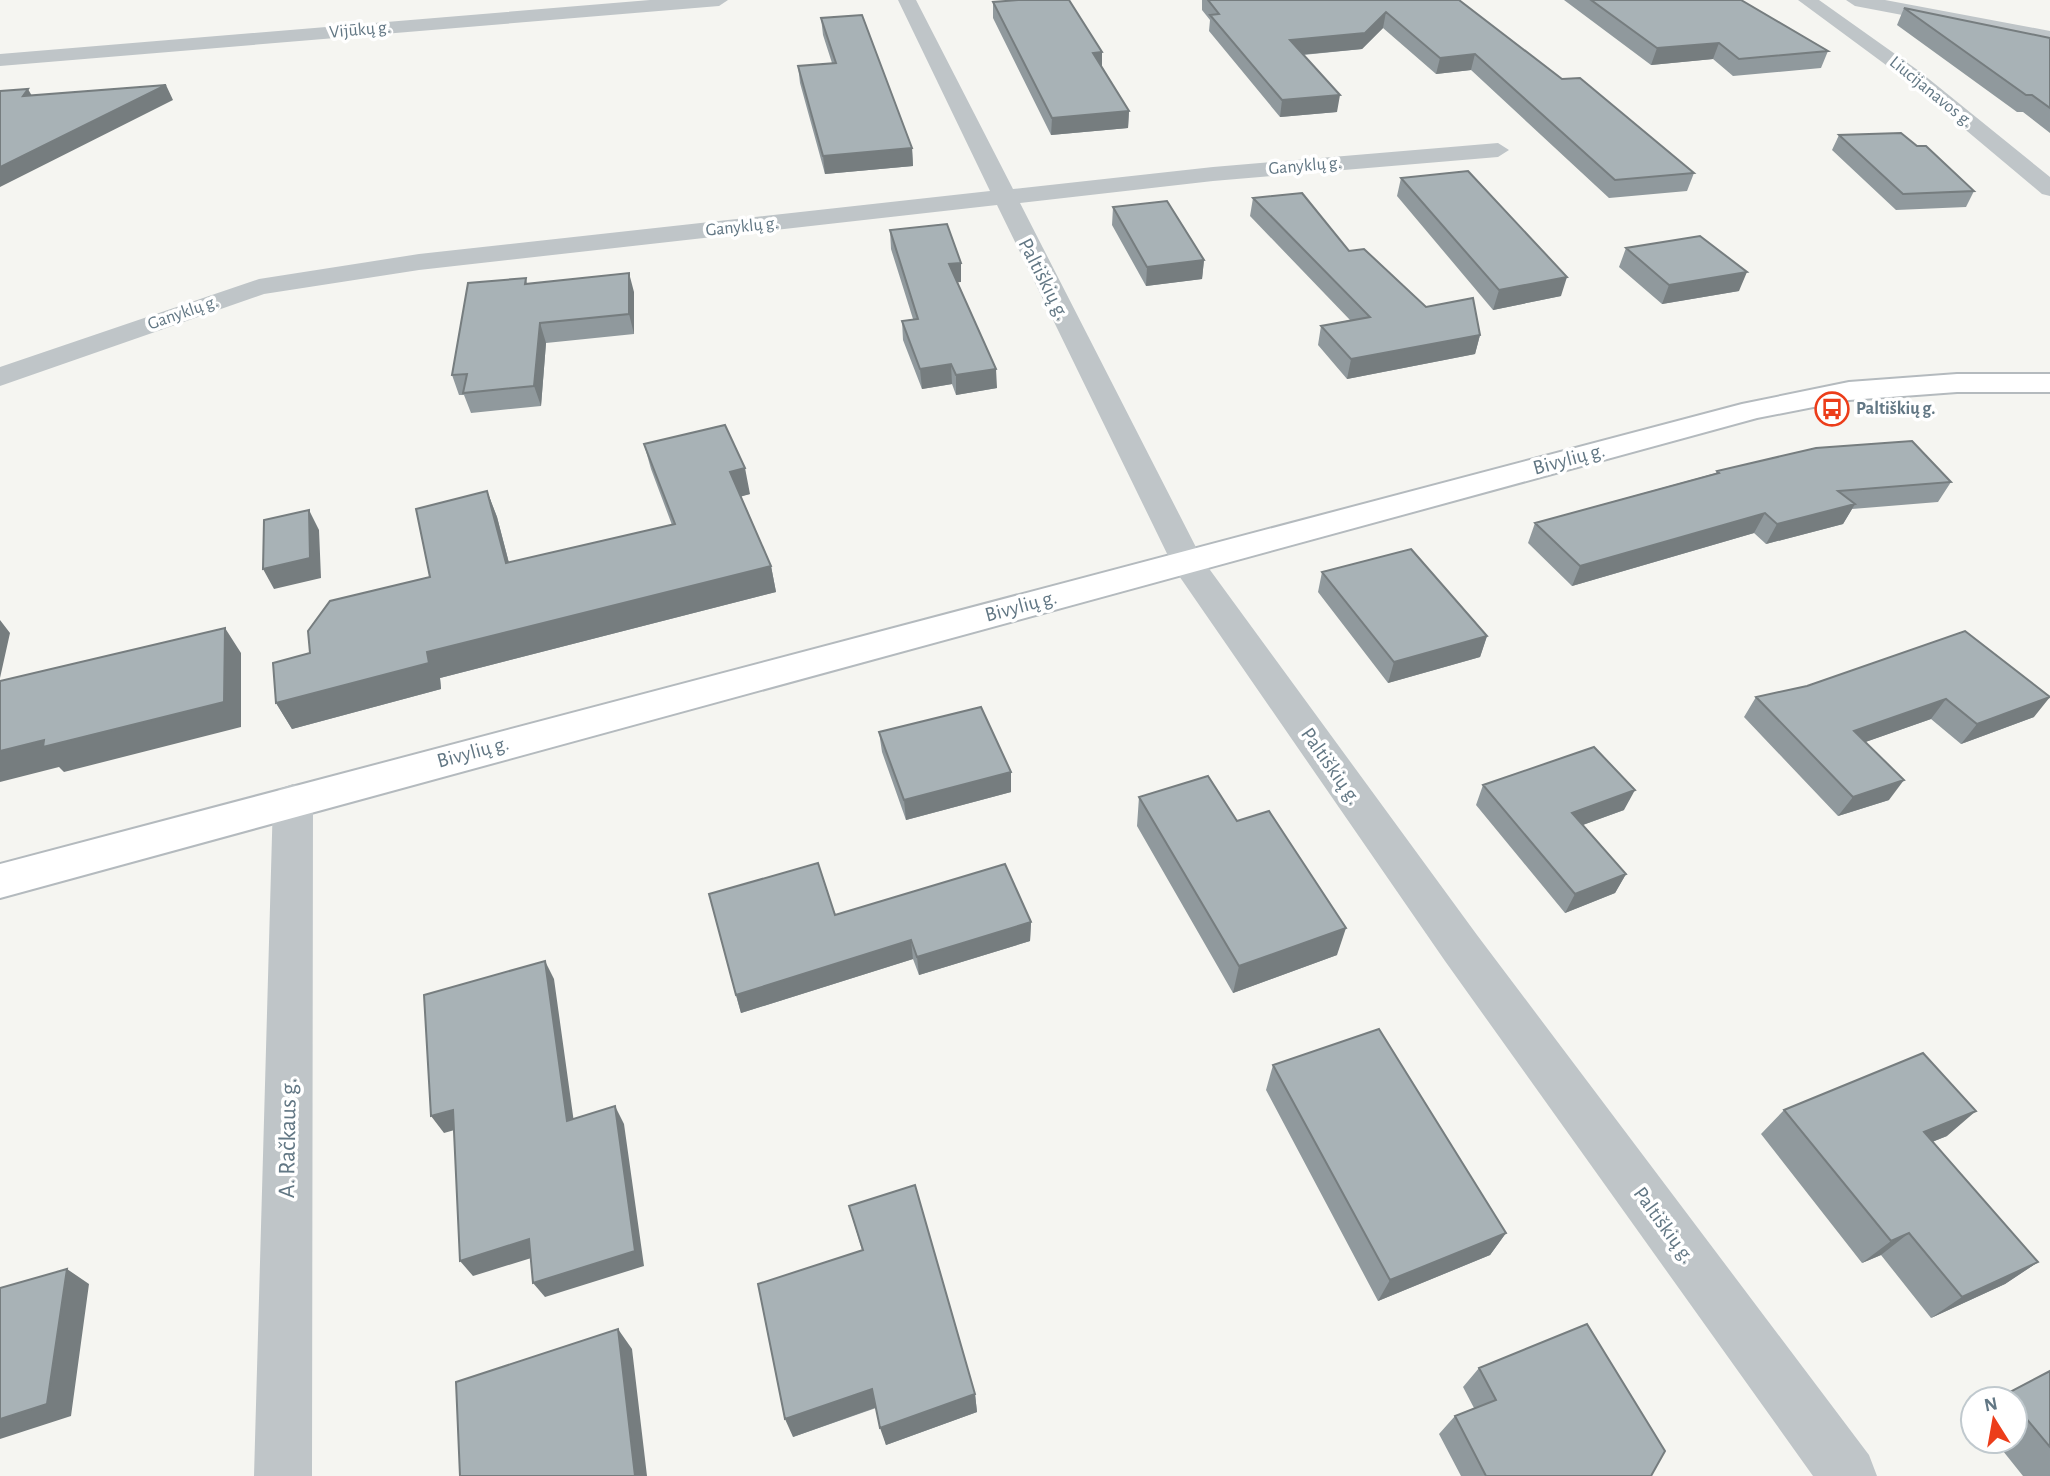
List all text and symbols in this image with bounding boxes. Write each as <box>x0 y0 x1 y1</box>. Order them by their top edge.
street label: Vijūkų g. <box>328 18 392 42</box>
street label: Liucijanavos g. <box>1886 53 1976 131</box>
street label: Ganyklų g. <box>1268 154 1342 178</box>
street label: Ganyklų g. <box>705 214 779 240</box>
street label: Paltiškių g. <box>1015 235 1073 323</box>
street label: Ganyklų g. <box>146 293 220 333</box>
bus stop icon: Paltiškių g. <box>1813 390 1851 428</box>
place label: Paltiškių g. <box>1856 400 1935 418</box>
street label: Bivylių g. <box>1531 439 1607 479</box>
street label: Bivylių g. <box>983 586 1059 626</box>
street label: Paltiškių g. <box>1297 724 1365 808</box>
street label: Bivylių g. <box>435 732 511 772</box>
street label: A. Račkaus g. <box>275 1078 301 1198</box>
street label: Paltiškių g. <box>1629 1183 1699 1267</box>
north arrow <box>1959 1385 2029 1455</box>
text: N <box>1983 1394 1999 1415</box>

